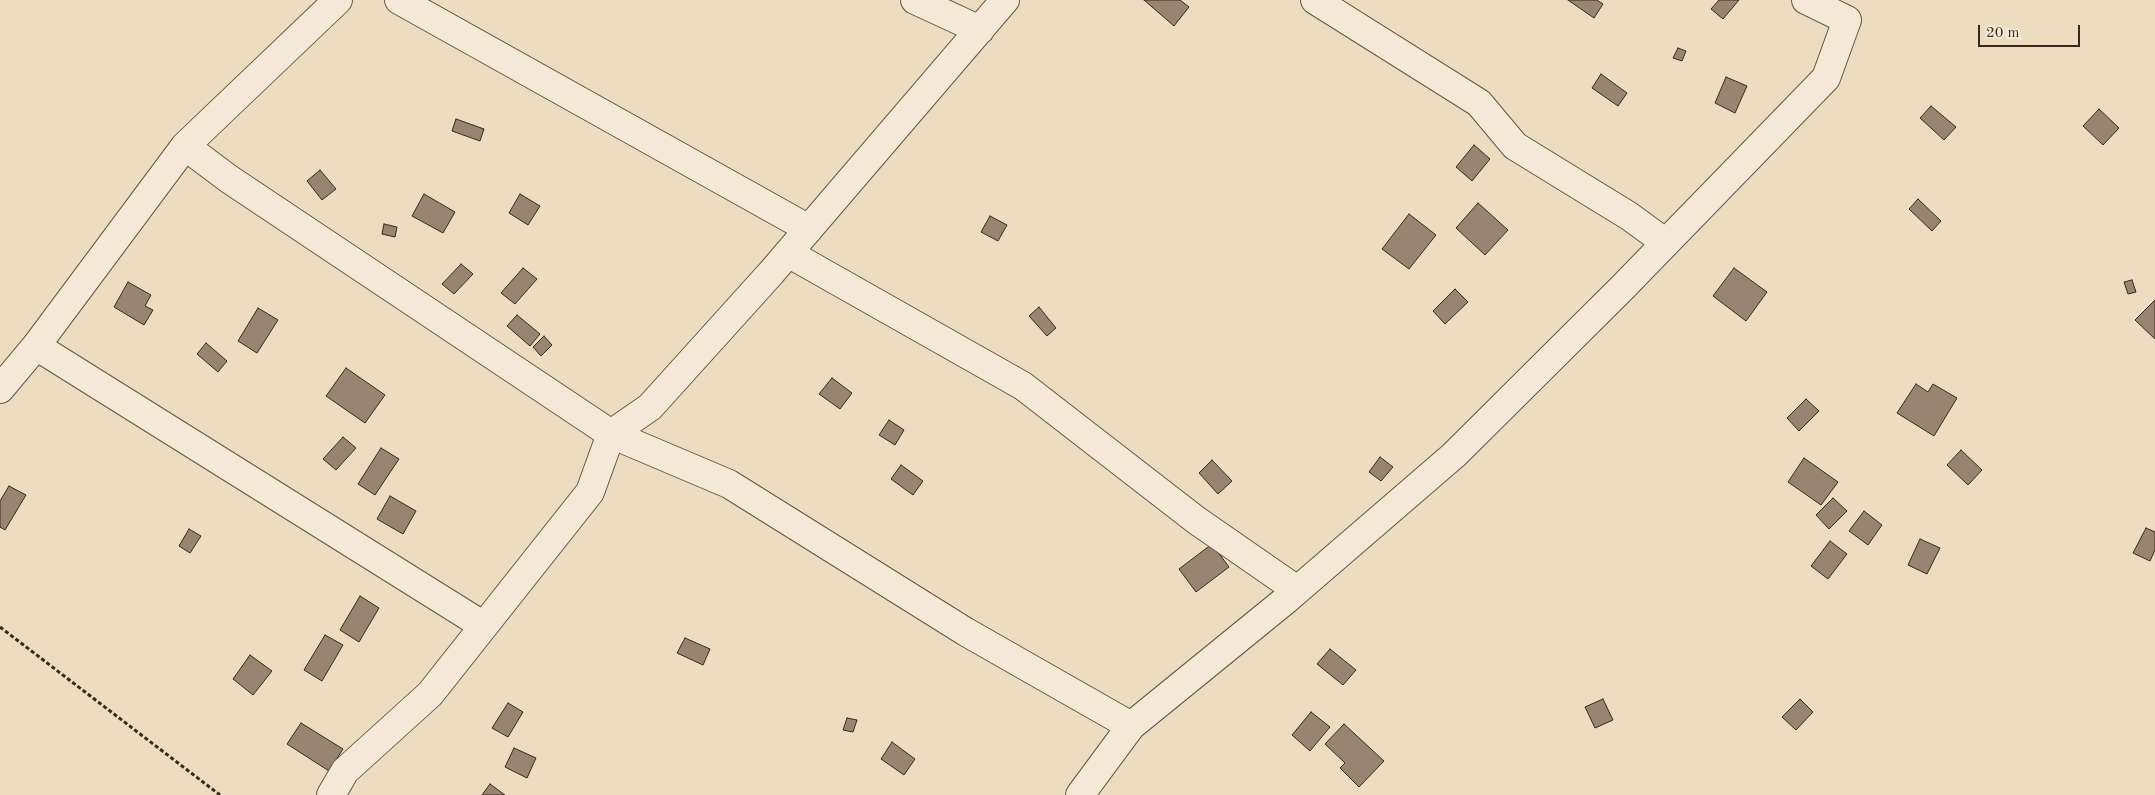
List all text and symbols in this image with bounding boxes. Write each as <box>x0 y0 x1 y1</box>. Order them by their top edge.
scale bar <box>1980 15 2082 47</box>
text: 20 m <box>1986 26 2020 41</box>

